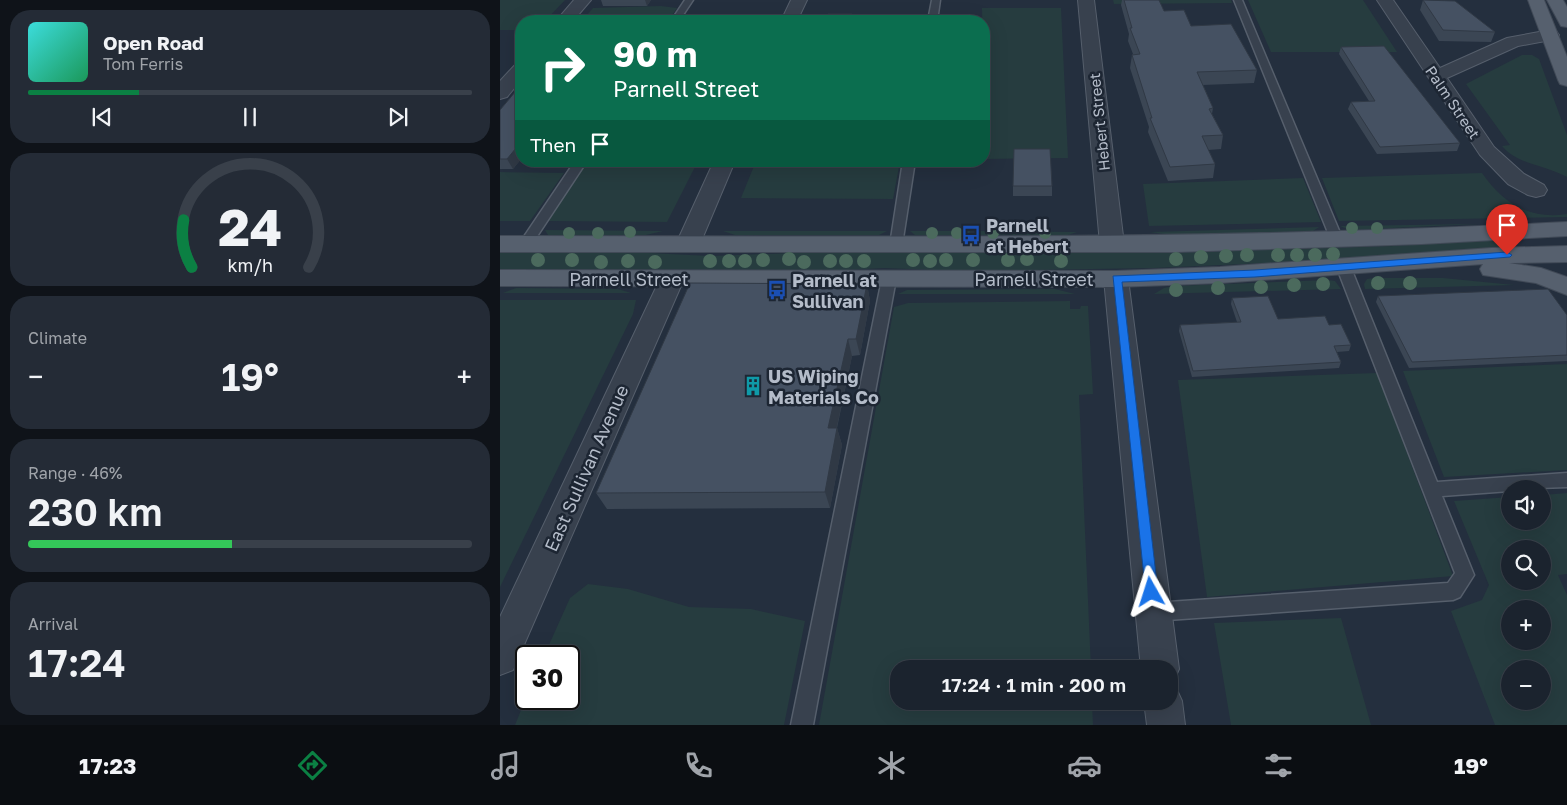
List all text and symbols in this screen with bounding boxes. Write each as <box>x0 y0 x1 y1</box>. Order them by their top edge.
text: Open Road <box>103 31 204 54</box>
text: 90 m <box>613 33 697 75</box>
icon: right <box>530 35 595 100</box>
text: Tom Ferris <box>103 54 183 74</box>
street label: Palm Street <box>1422 62 1484 142</box>
street label: Hebert Street <box>1085 72 1113 172</box>
text: Parnell Street <box>613 75 759 102</box>
icon: previous <box>88 103 116 131</box>
icon: pause <box>236 103 264 131</box>
icon: next <box>384 103 412 131</box>
icon: arrive <box>586 130 614 158</box>
text: Then <box>530 133 576 156</box>
text: 24 <box>218 195 282 257</box>
pin <box>1486 204 1528 255</box>
icon: arrive <box>1493 211 1521 239</box>
place label: Parnell at Hebert <box>986 214 1069 257</box>
bus stop icon: Parnell at Hebert <box>960 224 982 246</box>
text: km/h <box>227 254 273 276</box>
street label: Parnell Street <box>569 268 689 290</box>
street label: Parnell Street <box>974 268 1094 290</box>
place label: Parnell at Sullivan <box>792 269 877 312</box>
bus stop icon: Parnell at Sullivan <box>766 279 788 301</box>
text: Climate <box>28 328 87 348</box>
text: 19° <box>221 354 279 399</box>
text: − <box>28 360 43 393</box>
text: + <box>457 360 472 393</box>
place label: US Wiping Materials Co <box>768 365 879 408</box>
building icon: US Wiping Materials Co <box>742 375 764 397</box>
street label: East Sullivan Avenue <box>539 381 633 555</box>
text: Range · 46% <box>28 463 122 483</box>
map controls <box>1501 480 1551 710</box>
button: sound <box>1501 480 1551 530</box>
text: 230 km <box>28 489 163 534</box>
button: search <box>1501 540 1551 590</box>
position arrow <box>1124 565 1176 617</box>
button: + <box>1501 600 1551 650</box>
text: Arrival <box>28 614 78 634</box>
text: 17:24 <box>28 640 126 685</box>
speed limit sign: 30 <box>515 645 580 710</box>
button: − <box>1501 660 1551 710</box>
text: 17:24 · 1 min · 200 m <box>942 673 1126 696</box>
icon: directions <box>295 748 330 783</box>
icon: music <box>488 748 523 783</box>
icon: phone <box>681 748 716 783</box>
icon: climate <box>874 748 909 783</box>
icon: car <box>1067 748 1102 783</box>
icon: filters <box>1261 748 1296 783</box>
text: 17:23 <box>79 752 136 779</box>
text: 19° <box>1454 752 1488 779</box>

